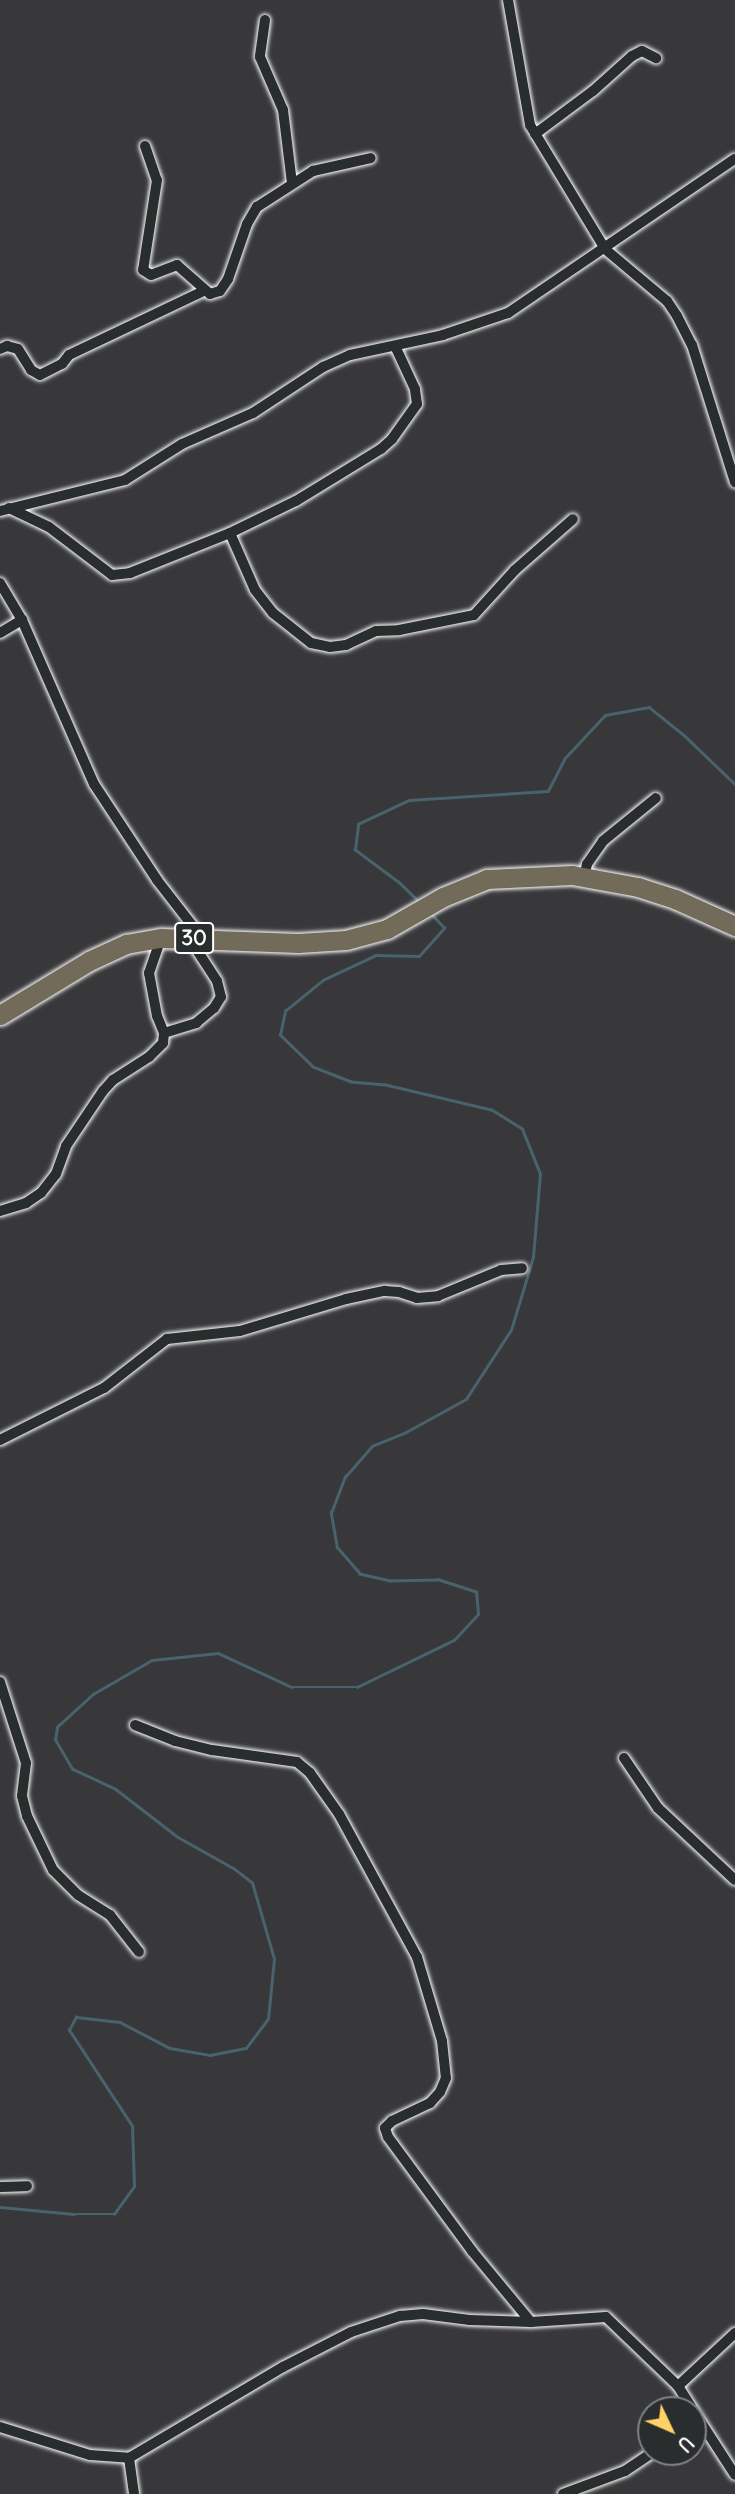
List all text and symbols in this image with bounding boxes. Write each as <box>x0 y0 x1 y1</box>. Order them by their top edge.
road number: 30 <box>173 920 215 956</box>
north arrow <box>637 2396 707 2466</box>
text: U <box>673 2431 699 2457</box>

